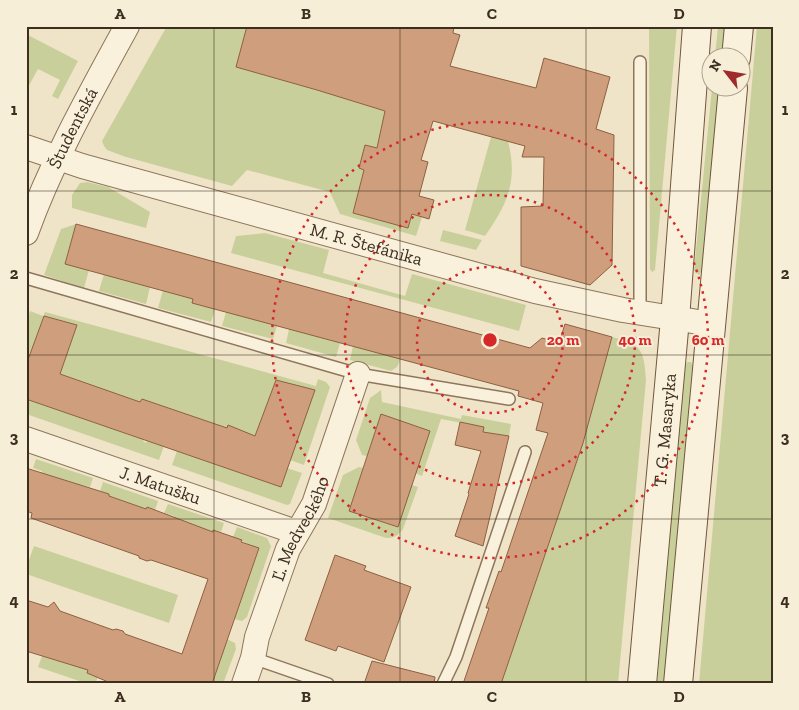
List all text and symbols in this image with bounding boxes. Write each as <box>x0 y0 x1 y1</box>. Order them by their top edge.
text: A <box>115 4 126 23</box>
text: B <box>301 4 311 23</box>
text: C <box>487 4 497 23</box>
text: D <box>673 4 685 23</box>
north arrow <box>702 48 752 98</box>
text: N <box>705 56 725 75</box>
street label: Študentská <box>43 84 103 172</box>
text: 1 <box>11 100 18 119</box>
text: 1 <box>782 100 789 119</box>
street label: M. R. Štefánika <box>308 218 425 270</box>
text: 2 <box>10 264 19 283</box>
text: 2 <box>781 264 790 283</box>
centre of rings <box>481 331 499 349</box>
text: 20 m <box>547 331 579 349</box>
text: 40 m <box>618 331 652 349</box>
text: 60 m <box>692 331 724 349</box>
street label: T. G. Masaryka <box>649 372 681 488</box>
text: 3 <box>10 428 19 447</box>
text: 3 <box>781 428 790 447</box>
street label: J. Matušku <box>117 461 204 509</box>
street label: Ľ. Medveckého <box>267 473 334 584</box>
text: 4 <box>9 591 19 610</box>
text: 4 <box>780 591 790 610</box>
text: A <box>115 687 126 706</box>
text: B <box>301 687 311 706</box>
text: C <box>487 687 497 706</box>
text: D <box>673 687 685 706</box>

